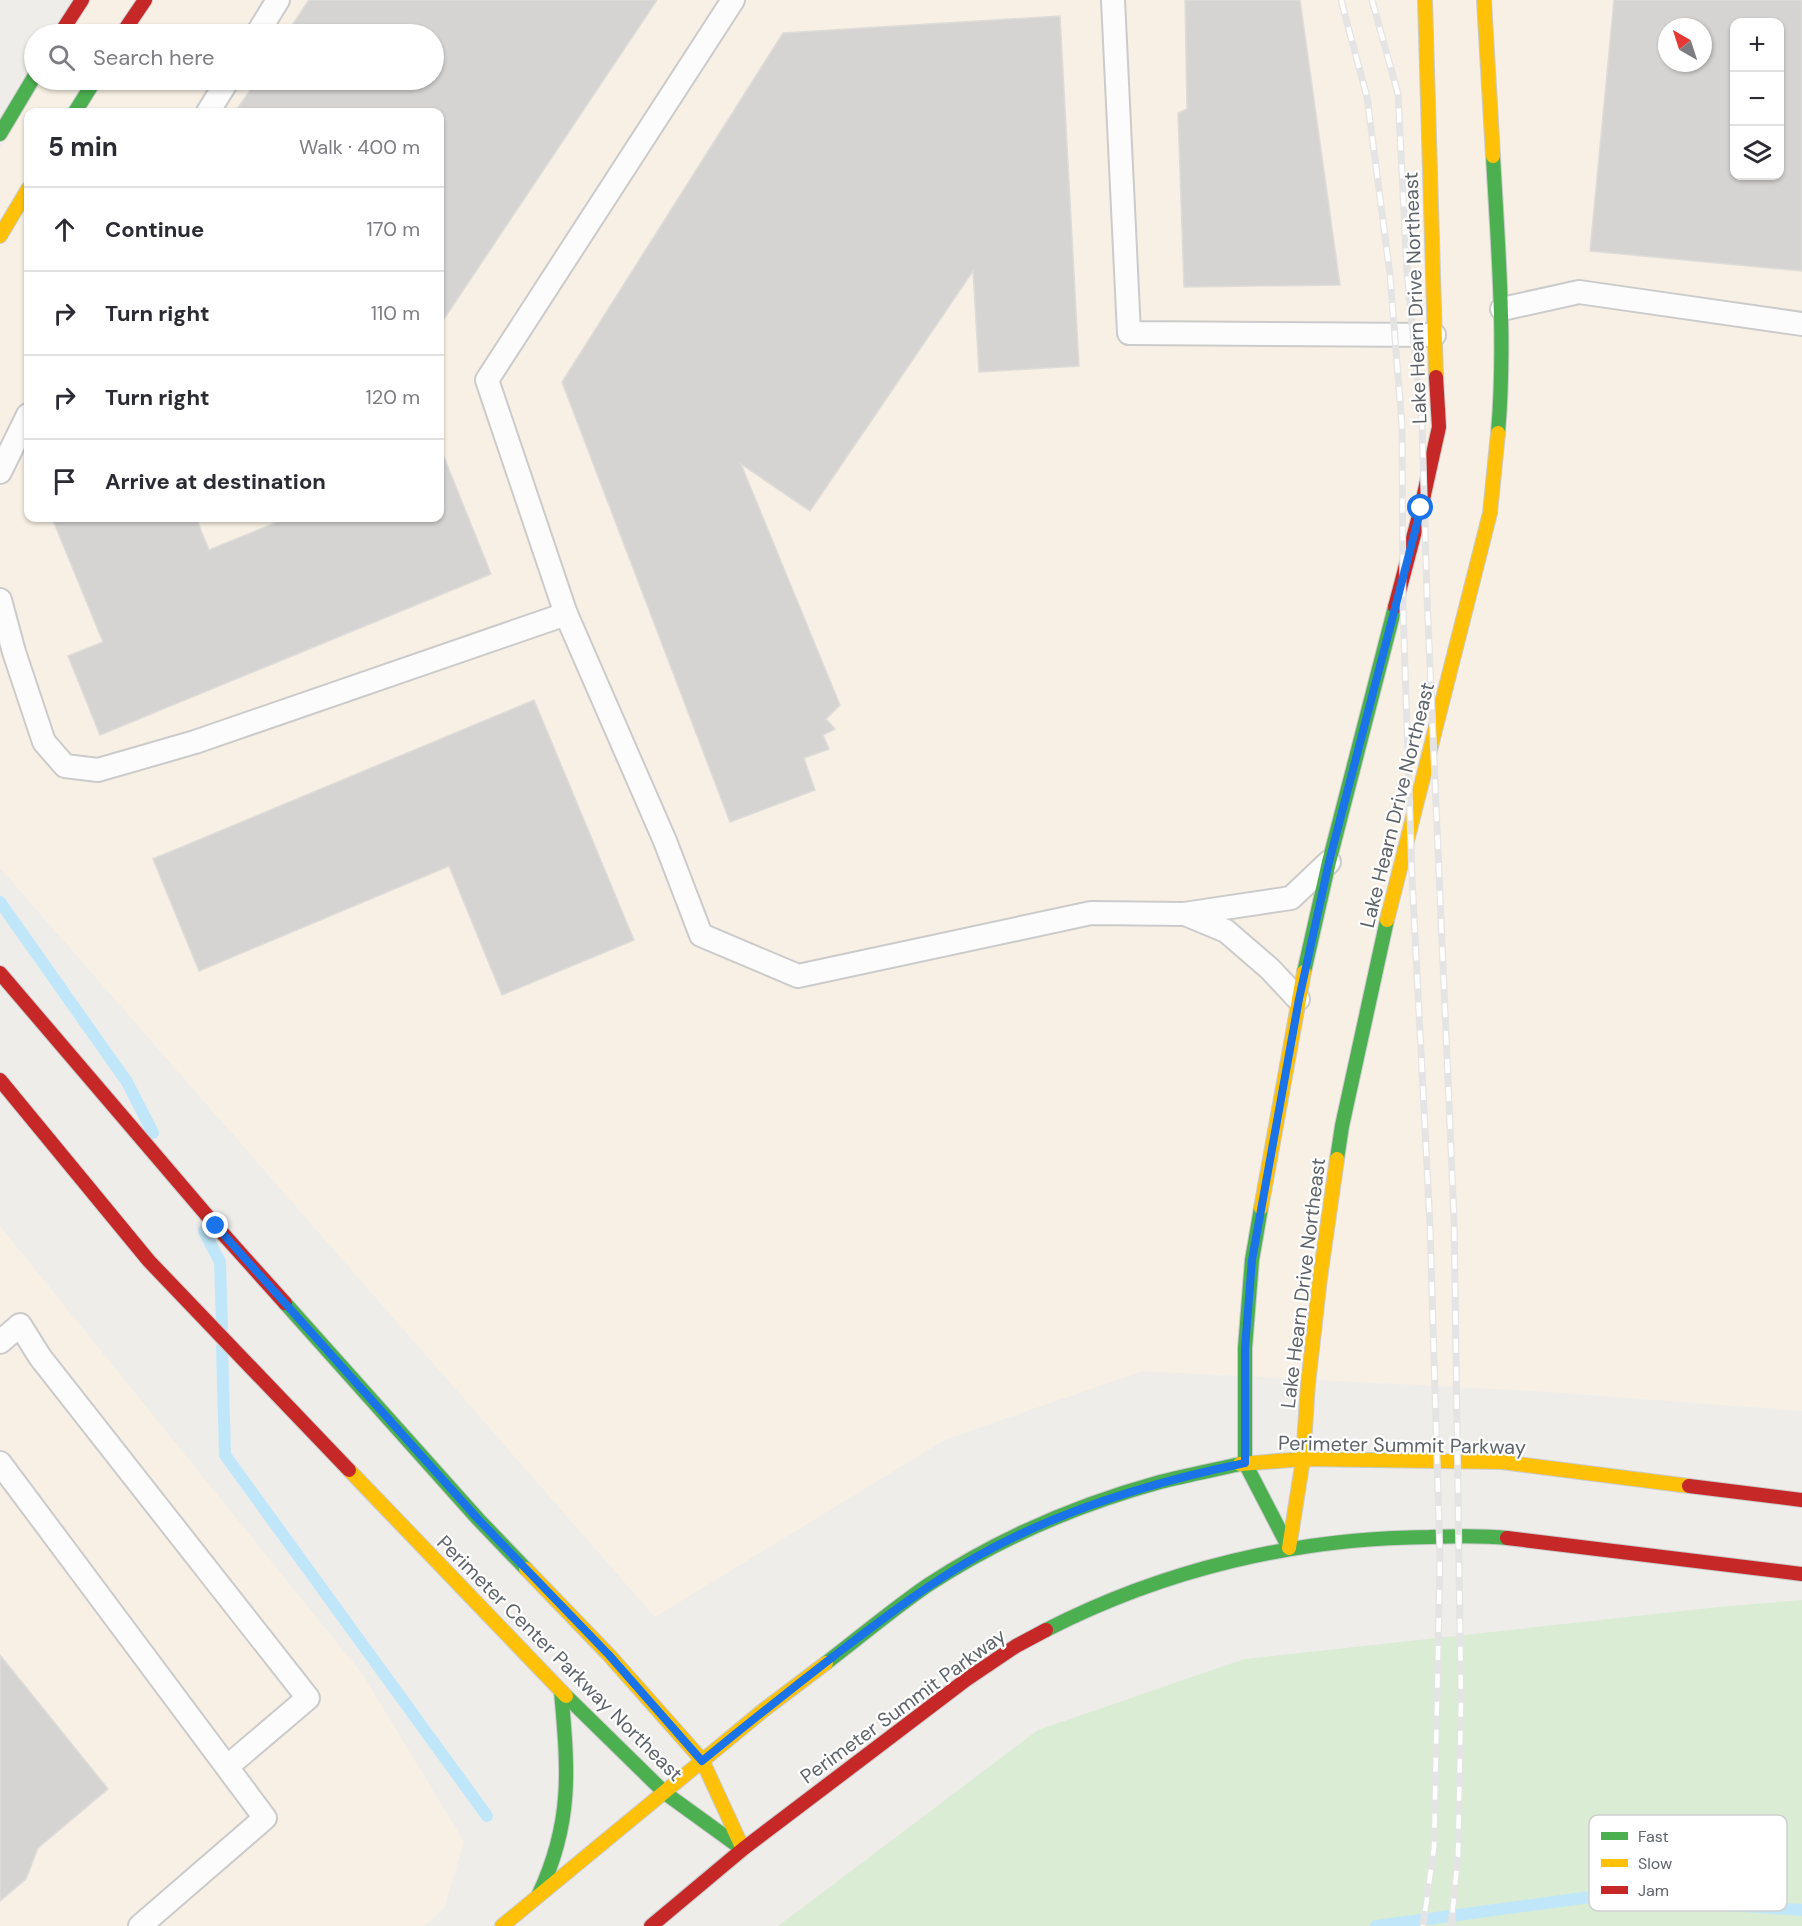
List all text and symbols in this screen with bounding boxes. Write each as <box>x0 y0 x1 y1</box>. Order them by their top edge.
north arrow <box>1658 18 1712 72</box>
map controls <box>1730 18 1784 180</box>
button: + <box>1730 18 1784 72</box>
search box <box>24 24 444 90</box>
icon: search <box>45 41 78 74</box>
text: Search here <box>93 43 214 72</box>
button: − <box>1730 72 1784 126</box>
button: layers <box>1730 126 1784 180</box>
text: 5 min <box>48 130 118 164</box>
text: Walk · 400 m <box>299 134 420 160</box>
street label: Lake Hearn Drive Northeast <box>1398 171 1432 425</box>
icon: ahead <box>48 213 81 246</box>
text: Continue <box>105 215 204 244</box>
text: 170 m <box>367 216 420 242</box>
icon: right <box>48 297 81 330</box>
text: Turn right <box>105 299 210 328</box>
text: 110 m <box>371 300 420 326</box>
icon: right <box>48 381 81 414</box>
text: Turn right <box>105 383 210 412</box>
text: 120 m <box>366 384 420 410</box>
icon: arrive <box>48 465 81 498</box>
text: Arrive at destination <box>105 467 326 496</box>
route start <box>1407 494 1433 520</box>
street label: Lake Hearn Drive Northeast <box>1354 679 1440 931</box>
street label: Lake Hearn Drive Northeast <box>1275 1156 1331 1410</box>
route end <box>202 1212 228 1238</box>
street label: Perimeter Summit Parkway <box>1278 1430 1526 1460</box>
street label: Perimeter Center Parkway Northeast <box>432 1530 689 1787</box>
street label: Perimeter Summit Parkway <box>795 1623 1011 1789</box>
legend <box>1589 1815 1787 1911</box>
text: Fast <box>1638 1826 1669 1847</box>
text: Slow <box>1638 1853 1672 1874</box>
text: Jam <box>1638 1880 1669 1901</box>

